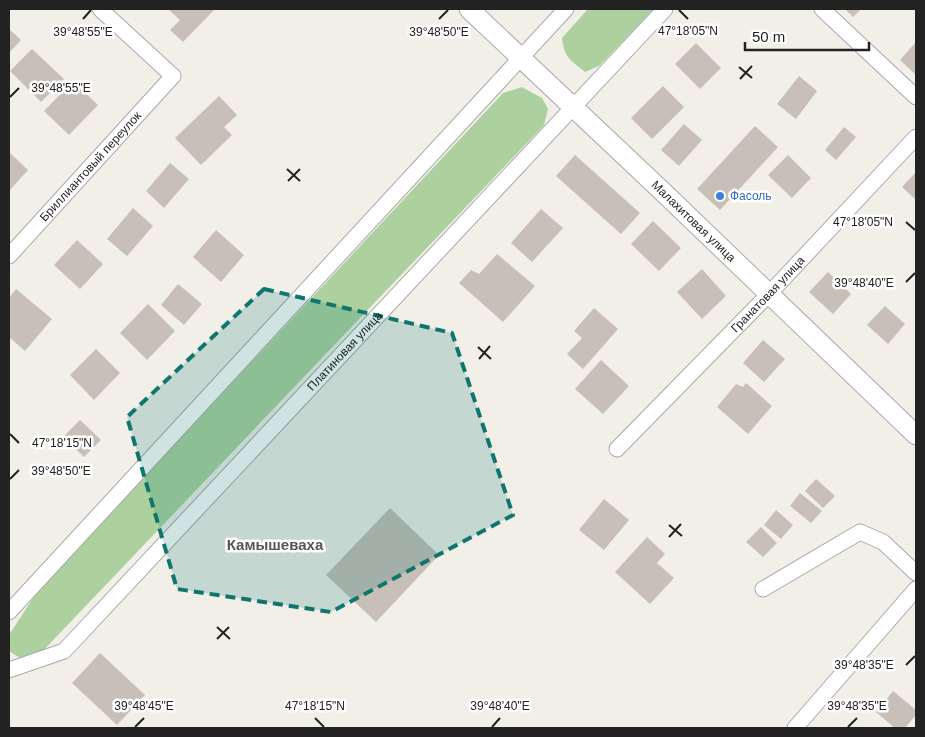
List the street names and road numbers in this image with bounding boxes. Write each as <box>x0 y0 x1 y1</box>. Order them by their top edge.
street label: Бриллиантовый переулок <box>37 108 145 224</box>
street label: Малахитовая улица <box>649 178 739 265</box>
street label: Гранатовая улица <box>728 253 808 335</box>
street label: Платиновая улица <box>304 308 385 394</box>

